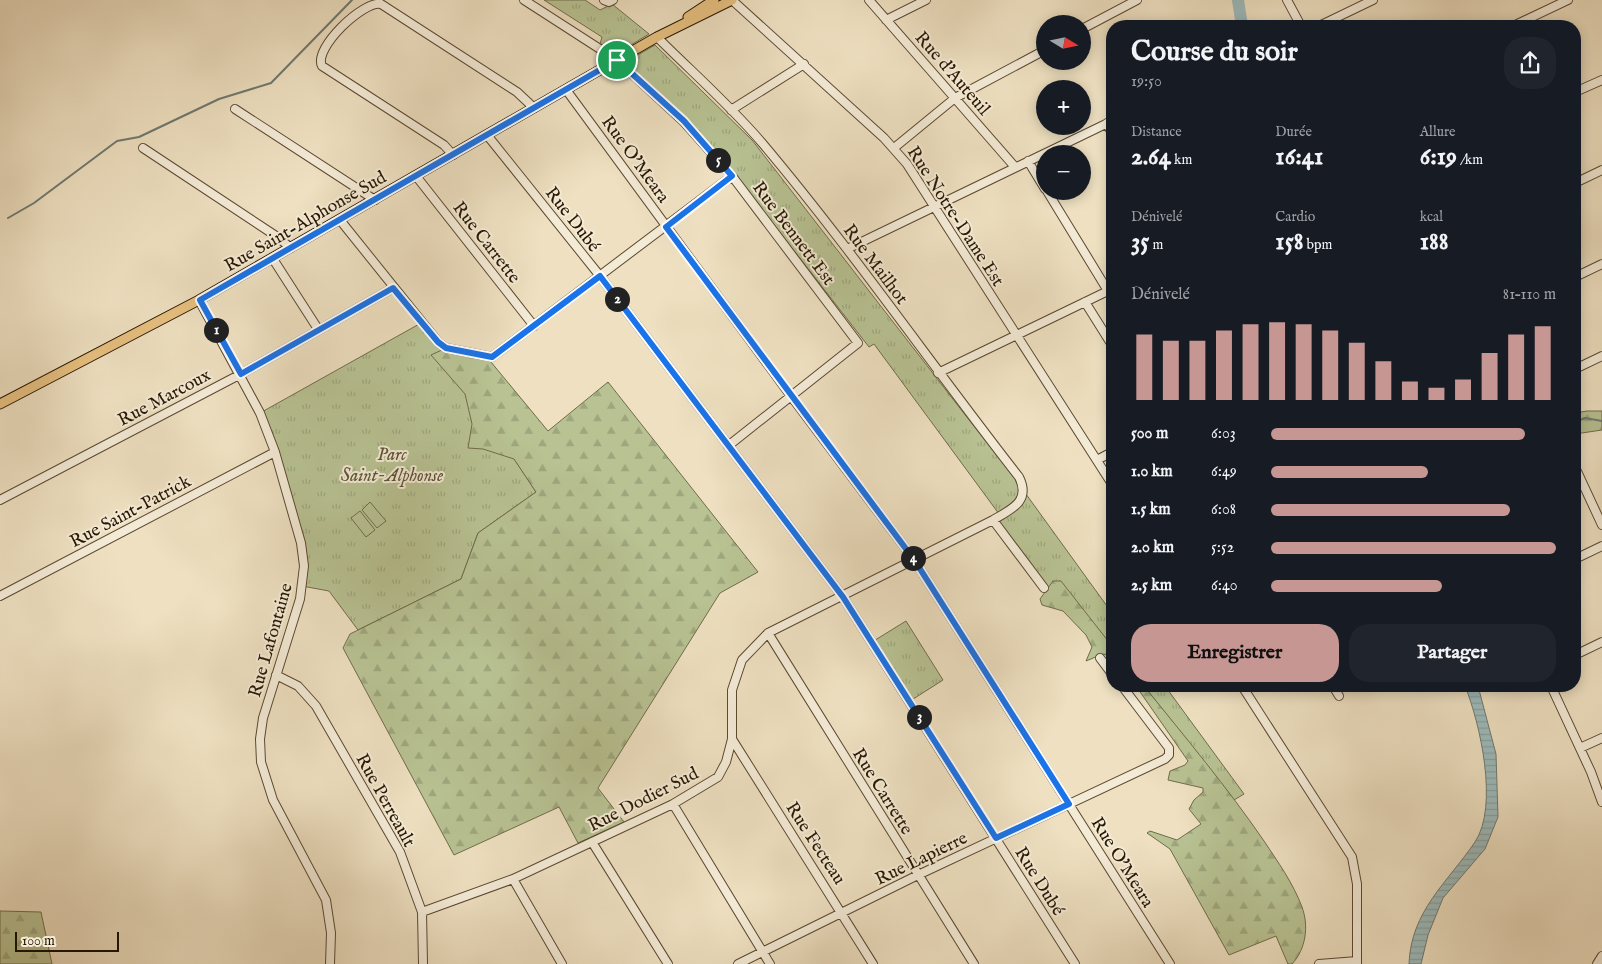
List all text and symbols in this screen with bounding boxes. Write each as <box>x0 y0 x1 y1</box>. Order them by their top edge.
north arrow <box>1036 15 1091 70</box>
map controls <box>1036 15 1091 200</box>
street label: Rue d'Auteuil <box>909 27 995 121</box>
text: Course du soir <box>1131 35 1298 70</box>
button: share <box>1504 37 1556 89</box>
pin <box>596 39 638 81</box>
icon: arrive <box>603 46 631 74</box>
text: 19:50 <box>1131 72 1162 92</box>
button: + <box>1036 80 1091 135</box>
street label: Rue O'Meara <box>595 112 674 208</box>
text: Distance <box>1131 123 1182 141</box>
text: Durée <box>1275 123 1312 141</box>
text: Allure <box>1420 123 1456 141</box>
text: 2.64 <box>1131 141 1171 173</box>
text: 16:41 <box>1275 141 1323 173</box>
text: 6:19 <box>1420 141 1457 173</box>
street label: Rue Notre-Dame Est <box>901 142 1009 291</box>
button: − <box>1036 145 1091 200</box>
pin: 5 <box>706 148 730 172</box>
text: 5 <box>716 151 721 169</box>
text: km <box>1171 151 1192 169</box>
text: /km <box>1457 151 1483 169</box>
street label: Rue Saint-Alphonse Sud <box>221 166 391 278</box>
street label: Rue Bennett Est <box>746 177 839 290</box>
street label: Rue Dubé <box>539 183 605 257</box>
street label: Rue Carrette <box>447 197 525 289</box>
text: Dénivelé <box>1131 208 1183 226</box>
text: Cardio <box>1275 208 1315 226</box>
text: kcal <box>1420 208 1443 226</box>
street label: Rue Mailhot <box>837 220 913 310</box>
text: 35 <box>1131 226 1149 258</box>
text: 158 <box>1275 226 1304 258</box>
text: 188 <box>1420 226 1449 258</box>
text: m <box>1149 236 1163 254</box>
text: bpm <box>1304 236 1332 254</box>
text: Dénivelé <box>1131 285 1190 305</box>
text: 81–110 m <box>1503 285 1556 305</box>
pin: 2 <box>604 286 630 312</box>
text: 2 <box>614 290 621 308</box>
pin: 1 <box>204 318 228 342</box>
text: 1 <box>214 321 219 339</box>
street label: Rue Marcoux <box>114 364 215 432</box>
text: 500 m <box>1131 424 1168 444</box>
text: 6:03 <box>1211 424 1236 444</box>
park label: Parc Saint-Alphonse <box>341 444 443 488</box>
text: 1.0 km <box>1131 462 1173 482</box>
text: 6:49 <box>1211 462 1237 482</box>
street label: Rue Saint-Patrick <box>66 471 196 554</box>
text: 1.5 km <box>1131 500 1171 520</box>
text: 6:08 <box>1211 500 1236 520</box>
text: 2.0 km <box>1131 538 1174 558</box>
text: 5:52 <box>1211 538 1234 558</box>
pin: 4 <box>900 546 926 570</box>
text: 4 <box>910 549 917 567</box>
text: 2.5 km <box>1131 576 1172 596</box>
text: 6:40 <box>1211 576 1238 596</box>
street label: Rue Lafontaine <box>244 581 299 700</box>
button: Enregistrer <box>1131 624 1339 682</box>
button: Partager <box>1349 624 1556 682</box>
pin: 3 <box>906 704 932 730</box>
text: 3 <box>917 708 922 726</box>
street label: Rue Carrette <box>846 744 917 839</box>
street label: Rue Perreault <box>350 750 420 851</box>
street label: Rue Dodier Sud <box>585 763 703 838</box>
street label: Rue Fecteau <box>780 798 850 889</box>
street label: Rue O'Meara <box>1085 813 1159 912</box>
street label: Rue Lapierre <box>872 827 972 892</box>
street label: Rue Dubé <box>1009 843 1069 920</box>
scale bar <box>15 929 119 952</box>
text: 100 m <box>22 932 55 950</box>

